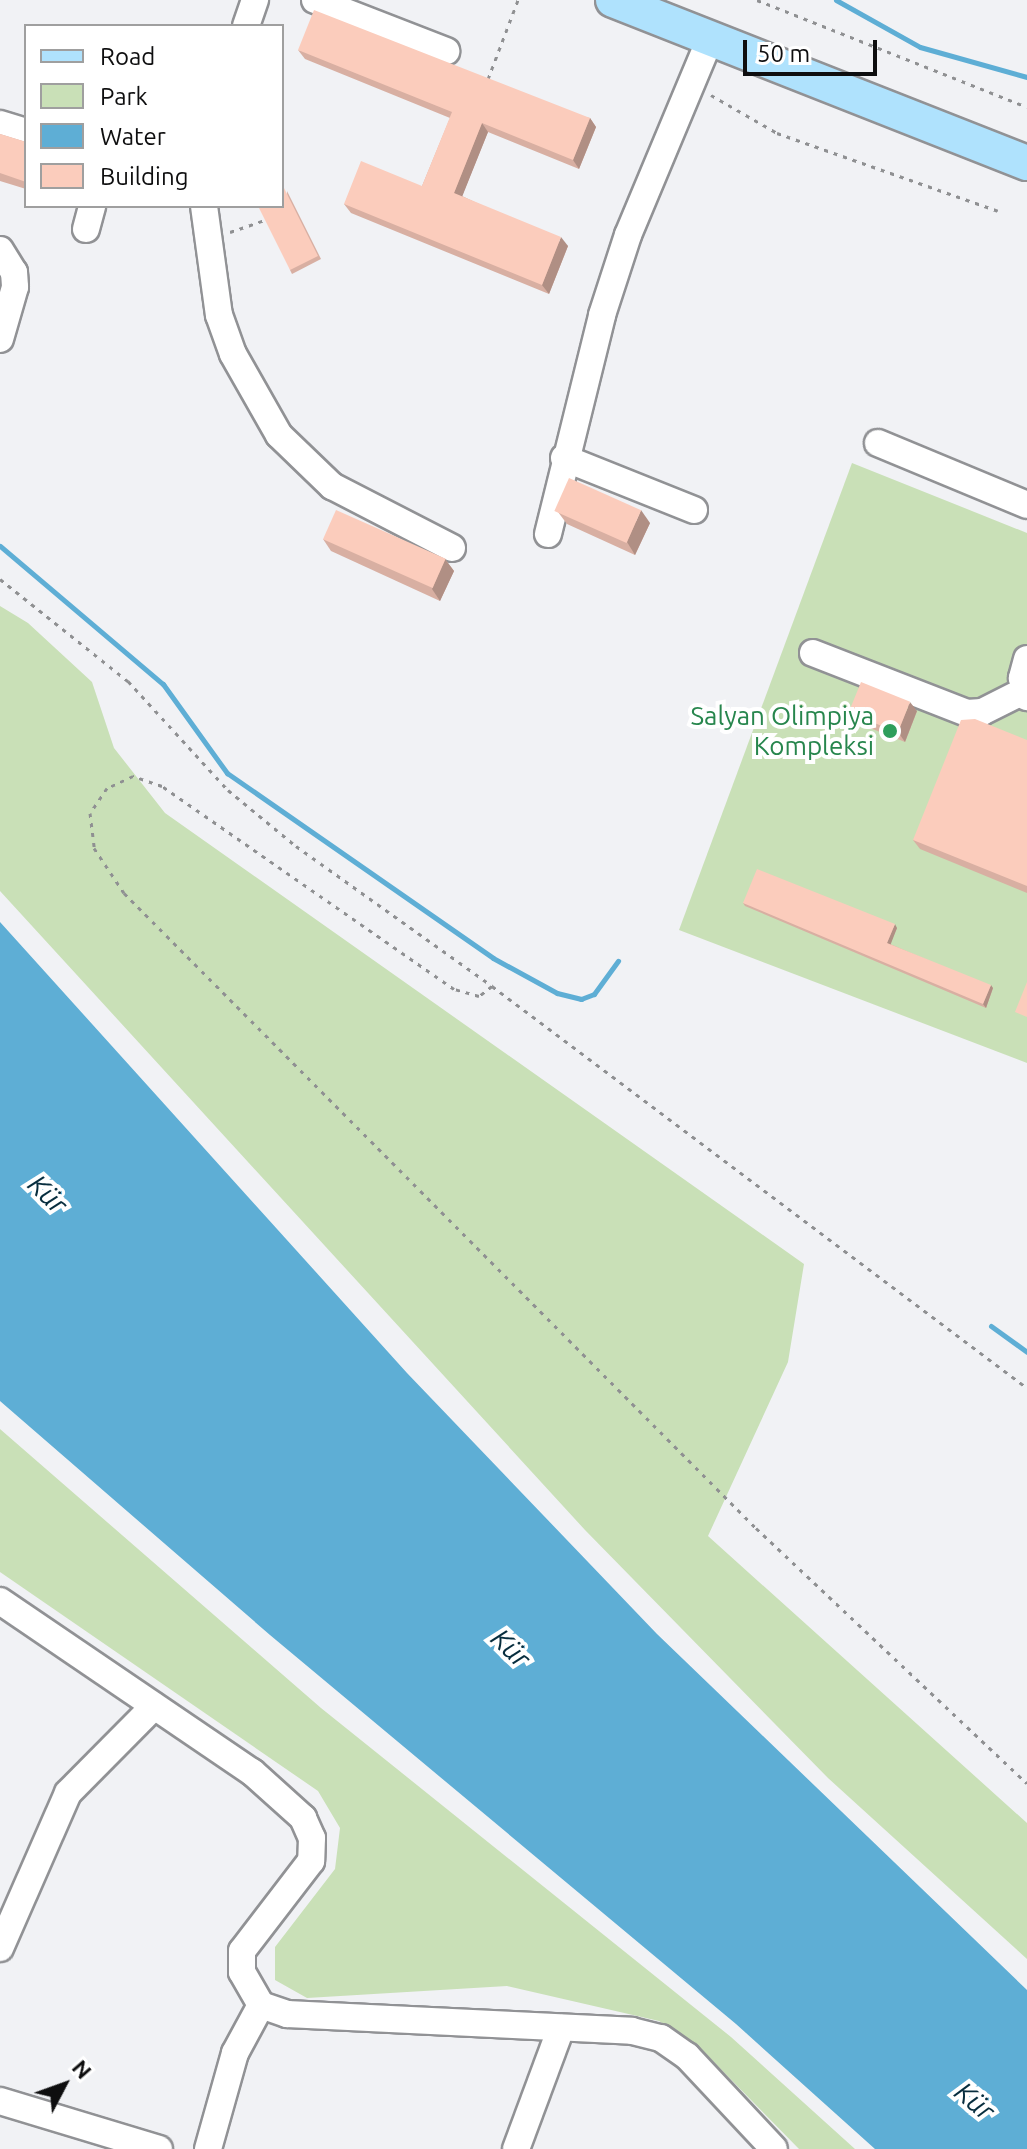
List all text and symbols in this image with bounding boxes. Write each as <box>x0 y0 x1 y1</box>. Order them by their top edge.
legend <box>24 24 284 208</box>
scale bar <box>747 24 881 74</box>
text: 50 m <box>757 40 810 67</box>
text: Road <box>100 43 155 70</box>
text: Park <box>100 83 148 110</box>
text: Water <box>100 123 166 150</box>
text: Building <box>100 163 188 190</box>
place label: Salyan Olimpiya Kompleksi <box>690 700 874 762</box>
marker: Salyan Olimpiya Kompleksi <box>881 722 899 740</box>
water label: Kür <box>21 1167 75 1221</box>
water label: Kür <box>484 1621 538 1675</box>
north arrow <box>24 2045 104 2125</box>
text: N <box>68 2055 97 2083</box>
water label: Kür <box>948 2075 1002 2127</box>

